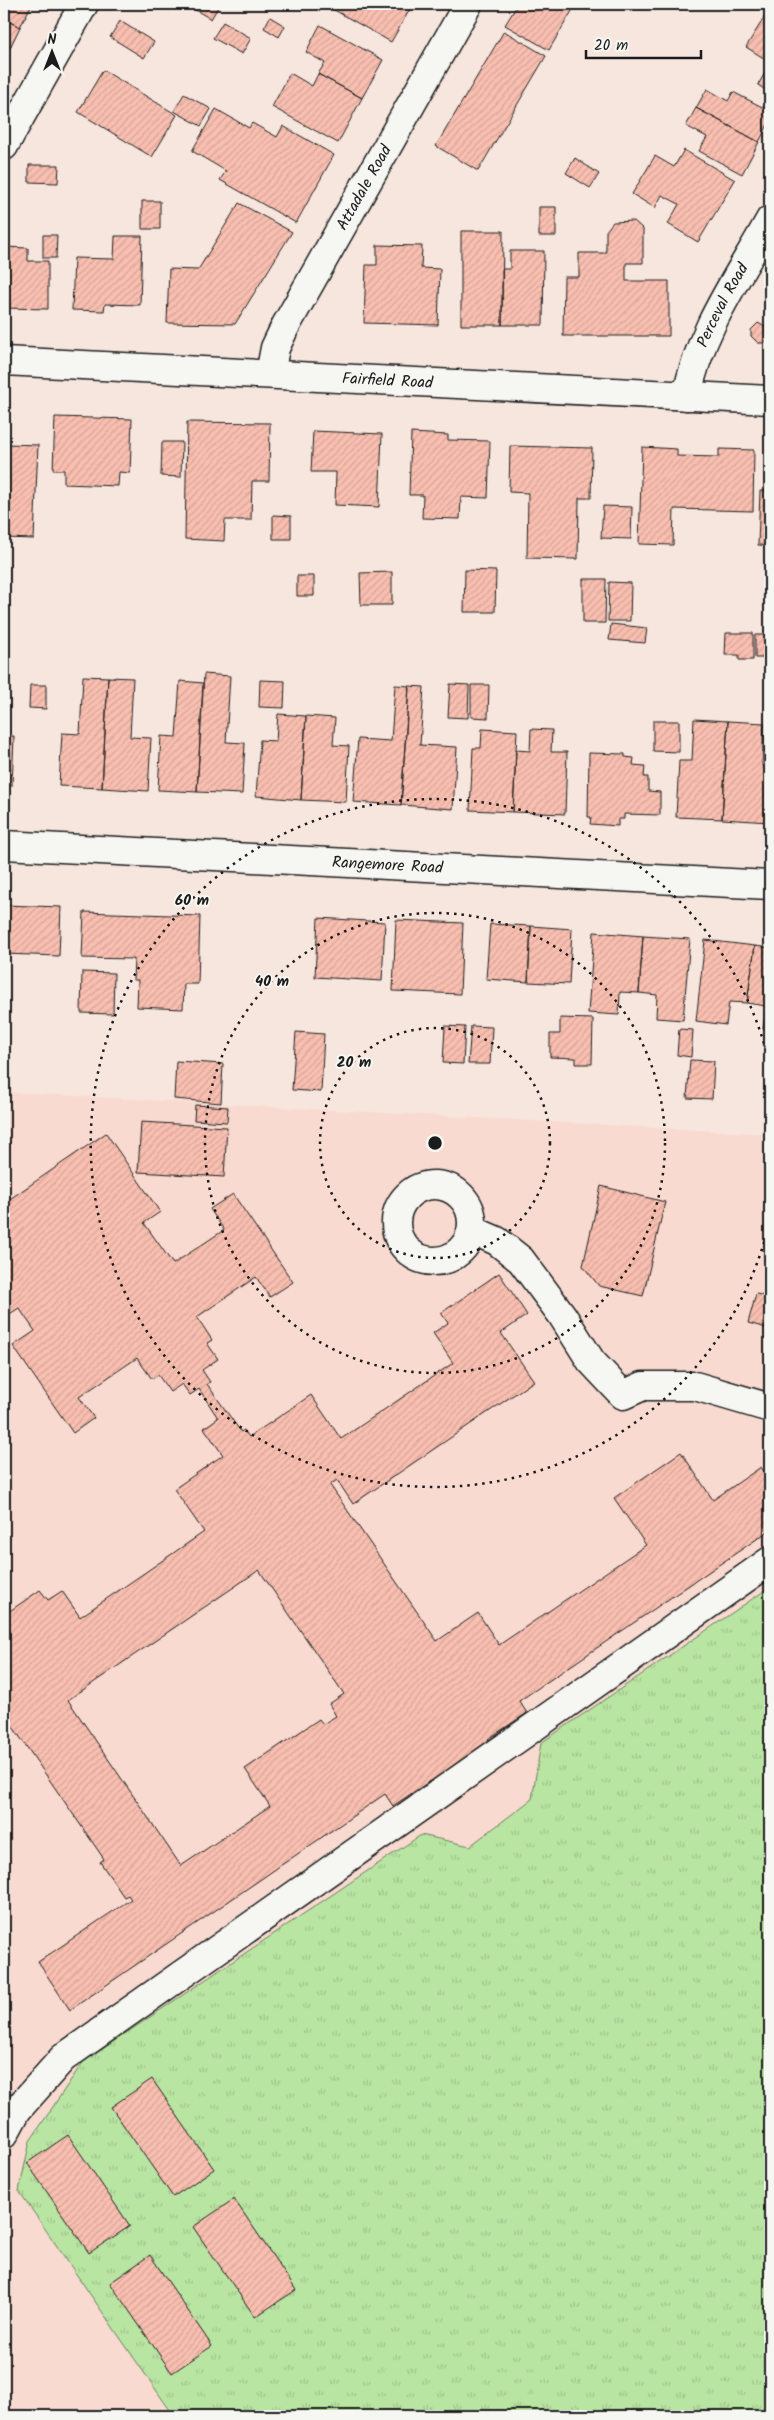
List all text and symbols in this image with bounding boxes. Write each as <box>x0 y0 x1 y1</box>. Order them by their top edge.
north arrow <box>28 28 78 78</box>
scale bar <box>586 28 702 60</box>
text: N <box>48 29 57 51</box>
text: 20 m <box>594 34 628 58</box>
street label: Attadale Road <box>330 139 399 235</box>
street label: Perceval Road <box>690 257 755 351</box>
street label: Fairfield Road <box>341 366 435 395</box>
street label: Rangemore Road <box>331 850 445 880</box>
text: 60 m <box>175 889 209 913</box>
text: 40 m <box>255 970 289 994</box>
text: 20 m <box>337 1051 371 1075</box>
centre of rings <box>426 1134 444 1152</box>

